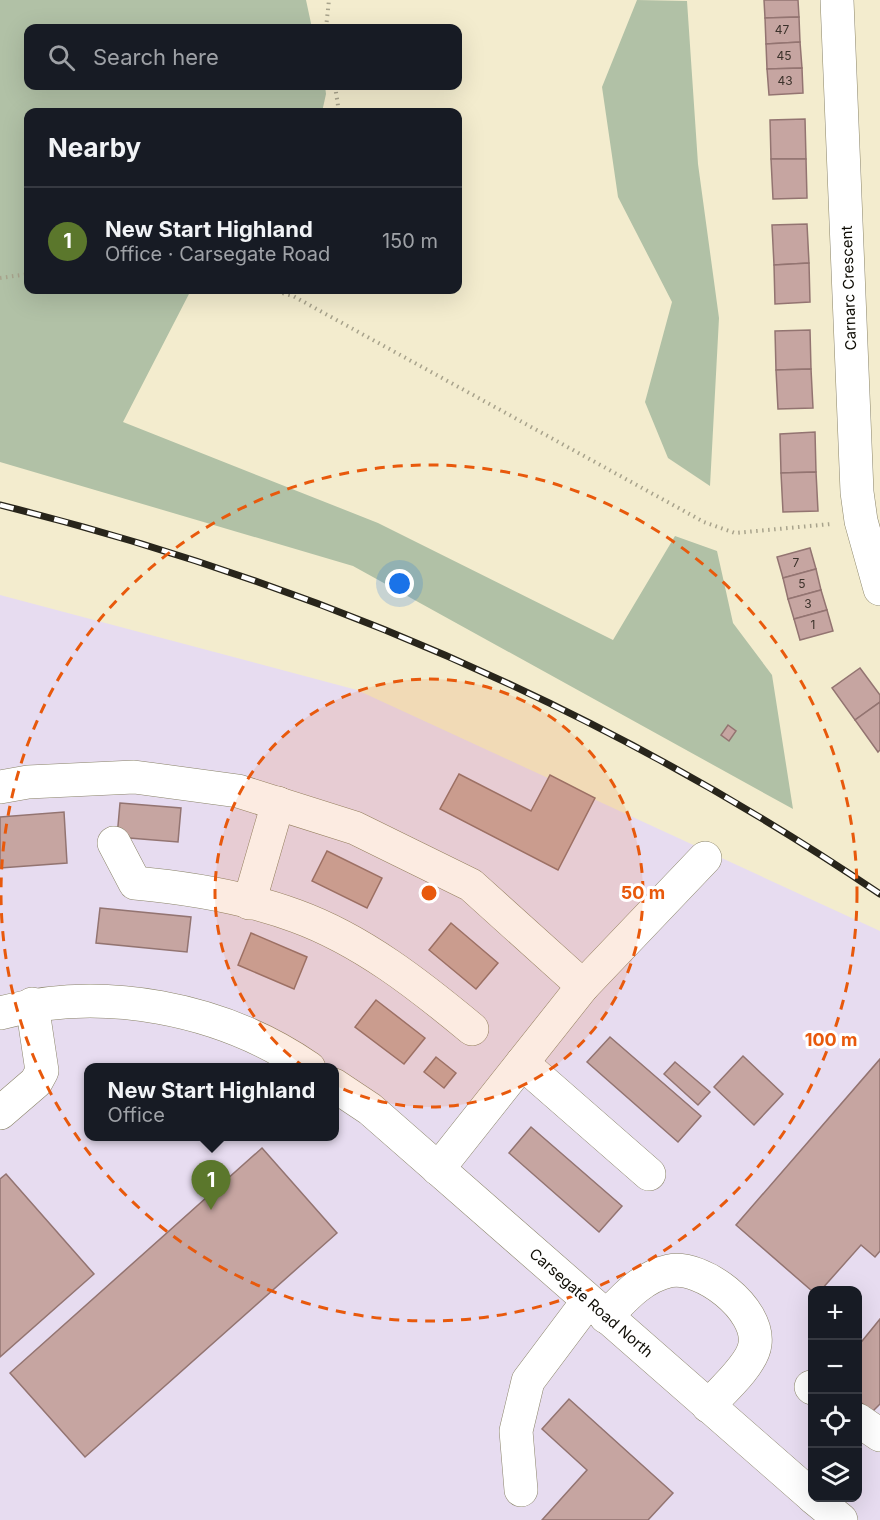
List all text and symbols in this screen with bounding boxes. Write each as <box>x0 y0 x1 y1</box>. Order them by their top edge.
house number: 47 <box>775 22 789 37</box>
search box <box>24 24 462 90</box>
icon: search <box>45 41 78 74</box>
text: Search here <box>93 44 219 70</box>
house number: 45 <box>776 48 792 63</box>
house number: 43 <box>777 73 793 88</box>
text: Nearby <box>48 132 141 163</box>
text: New Start Highland <box>105 216 313 242</box>
street label: Carnarc Crescent <box>837 225 860 351</box>
text: 1 <box>63 229 72 253</box>
text: 150 m <box>382 229 438 253</box>
text: Office · Carsegate Road <box>105 242 330 266</box>
house number: 7 <box>793 555 800 570</box>
your location <box>385 569 414 598</box>
house number: 5 <box>798 576 806 591</box>
house number: 3 <box>804 596 812 611</box>
house number: 1 <box>811 617 815 632</box>
text: 50 m <box>621 882 665 903</box>
centre of rings <box>419 883 439 903</box>
text: 100 m <box>805 1029 857 1050</box>
popup <box>84 1063 339 1141</box>
text: New Start Highland <box>108 1077 315 1103</box>
text: Office <box>108 1103 165 1127</box>
pin: 1 <box>192 1160 230 1210</box>
street label: Carsegate Road North <box>526 1244 657 1361</box>
map controls <box>808 1286 862 1502</box>
button: + <box>808 1286 862 1340</box>
button: − <box>808 1340 862 1394</box>
button: locate <box>808 1394 862 1448</box>
button: layers <box>808 1448 862 1502</box>

